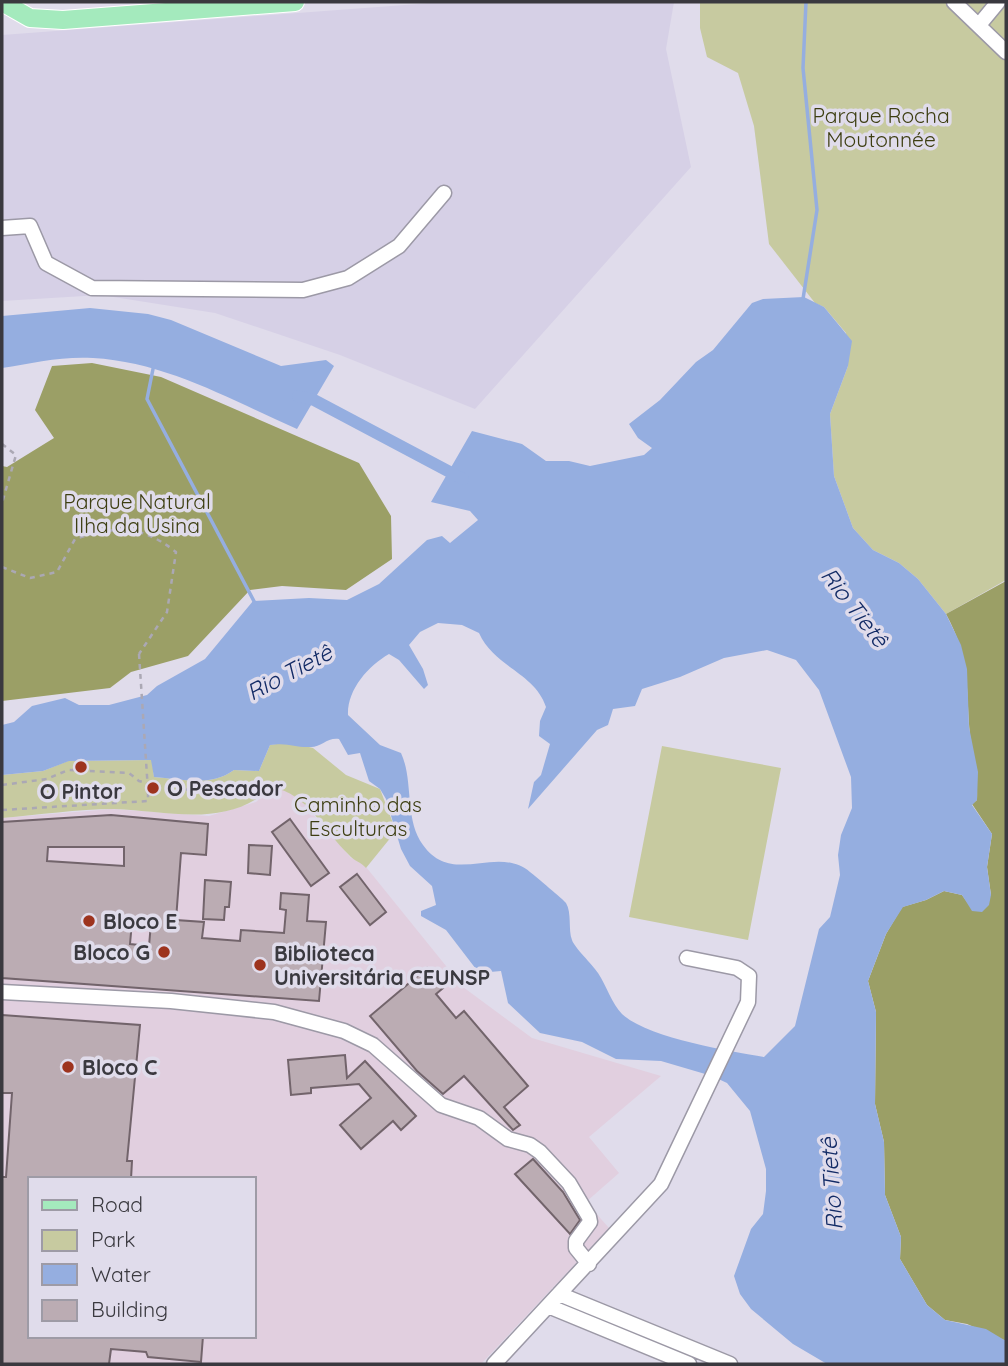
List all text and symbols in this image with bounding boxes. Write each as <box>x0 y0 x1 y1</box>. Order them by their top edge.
park label: Parque Rocha Moutonnée <box>812 102 950 152</box>
park label: Parque Natural Ilha da Usina <box>63 488 211 538</box>
water label: Rio Tietê <box>815 561 896 653</box>
water label: Rio Tietê <box>241 637 338 707</box>
marker: O Pintor <box>73 759 89 775</box>
place label: O Pescador <box>167 775 283 801</box>
place label: O Pintor <box>40 778 122 804</box>
marker: O Pescador <box>145 780 161 796</box>
park label: Caminho das Esculturas <box>294 791 422 841</box>
place label: Bloco E <box>103 908 177 934</box>
marker: Bloco E <box>81 913 97 929</box>
place label: Bloco G <box>73 939 150 965</box>
place label: Biblioteca Universitária CEUNSP <box>274 940 490 990</box>
marker: Bloco G <box>156 944 172 960</box>
marker: Biblioteca Universitária CEUNSP <box>252 957 268 973</box>
place label: Bloco C <box>82 1054 157 1080</box>
marker: Bloco C <box>60 1059 76 1075</box>
water label: Rio Tietê <box>813 1136 849 1231</box>
legend <box>28 1177 256 1338</box>
text: Road <box>91 1191 143 1217</box>
text: Park <box>91 1226 135 1252</box>
text: Water <box>91 1261 151 1287</box>
text: Building <box>91 1296 168 1322</box>

